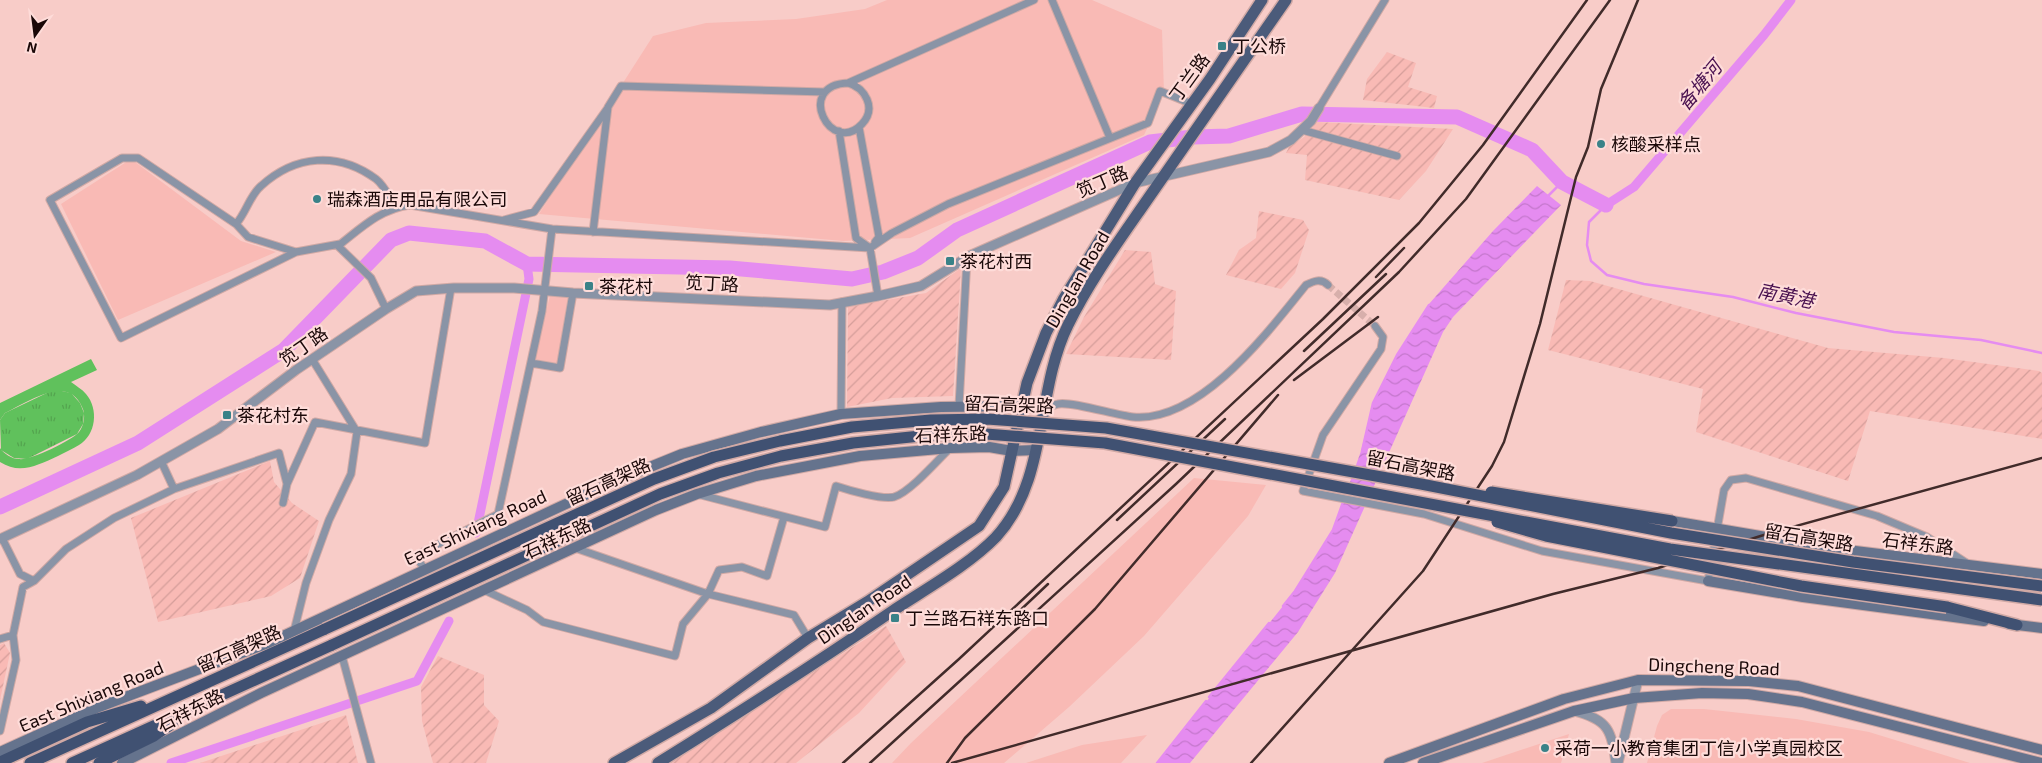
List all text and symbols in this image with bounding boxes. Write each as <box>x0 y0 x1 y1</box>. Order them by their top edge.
north arrow <box>10 10 60 60</box>
place label: 丁公桥 <box>1232 35 1286 57</box>
text: N <box>25 39 39 58</box>
marker: 丁公桥 <box>1216 40 1228 52</box>
street label: 丁兰路 <box>1164 49 1214 105</box>
water label: 备塘河 <box>1672 53 1729 114</box>
place label: 核酸采样点 <box>1611 133 1701 155</box>
marker: 核酸采样点 <box>1595 138 1607 150</box>
street label: 笕丁路 <box>1073 160 1131 202</box>
place label: 瑞森酒店用品有限公司 <box>327 188 507 210</box>
marker: 瑞森酒店用品有限公司 <box>311 193 323 205</box>
street label: Dinglan Road <box>1040 227 1114 331</box>
place label: 茶花村西 <box>960 250 1032 272</box>
marker: 茶花村西 <box>944 255 956 267</box>
street label: 笕丁路 <box>684 271 740 295</box>
place label: 茶花村 <box>599 275 653 297</box>
water label: 南黄港 <box>1756 278 1819 313</box>
marker: 茶花村 <box>583 280 595 292</box>
street label: 笕丁路 <box>275 322 331 370</box>
street label: 留石高架路 <box>964 391 1054 417</box>
place label: 茶花村东 <box>237 404 309 426</box>
marker: 茶花村东 <box>221 409 233 421</box>
street label: 石祥东路 <box>915 422 987 446</box>
street label: 留石高架路 <box>1365 446 1457 484</box>
street label: 留石高架路 <box>562 453 654 509</box>
street label: East Shixiang Road <box>400 484 550 570</box>
street label: 石祥东路 <box>520 513 594 563</box>
street label: 留石高架路 <box>1763 519 1855 555</box>
street label: 石祥东路 <box>1881 528 1955 558</box>
street label: Dinglan Road <box>813 570 915 648</box>
place label: 丁兰路石祥东路口 <box>905 607 1049 629</box>
marker: 丁兰路石祥东路口 <box>889 612 901 624</box>
street label: 留石高架路 <box>193 620 285 676</box>
street label: Dingcheng Road <box>1648 653 1780 679</box>
street label: East Shixiang Road <box>15 656 167 736</box>
street label: 石祥东路 <box>153 684 227 736</box>
place label: 采荷一小教育集团丁信小学真园校区 <box>1555 737 1843 759</box>
marker: 采荷一小教育集团丁信小学真园校区 <box>1539 742 1551 754</box>

